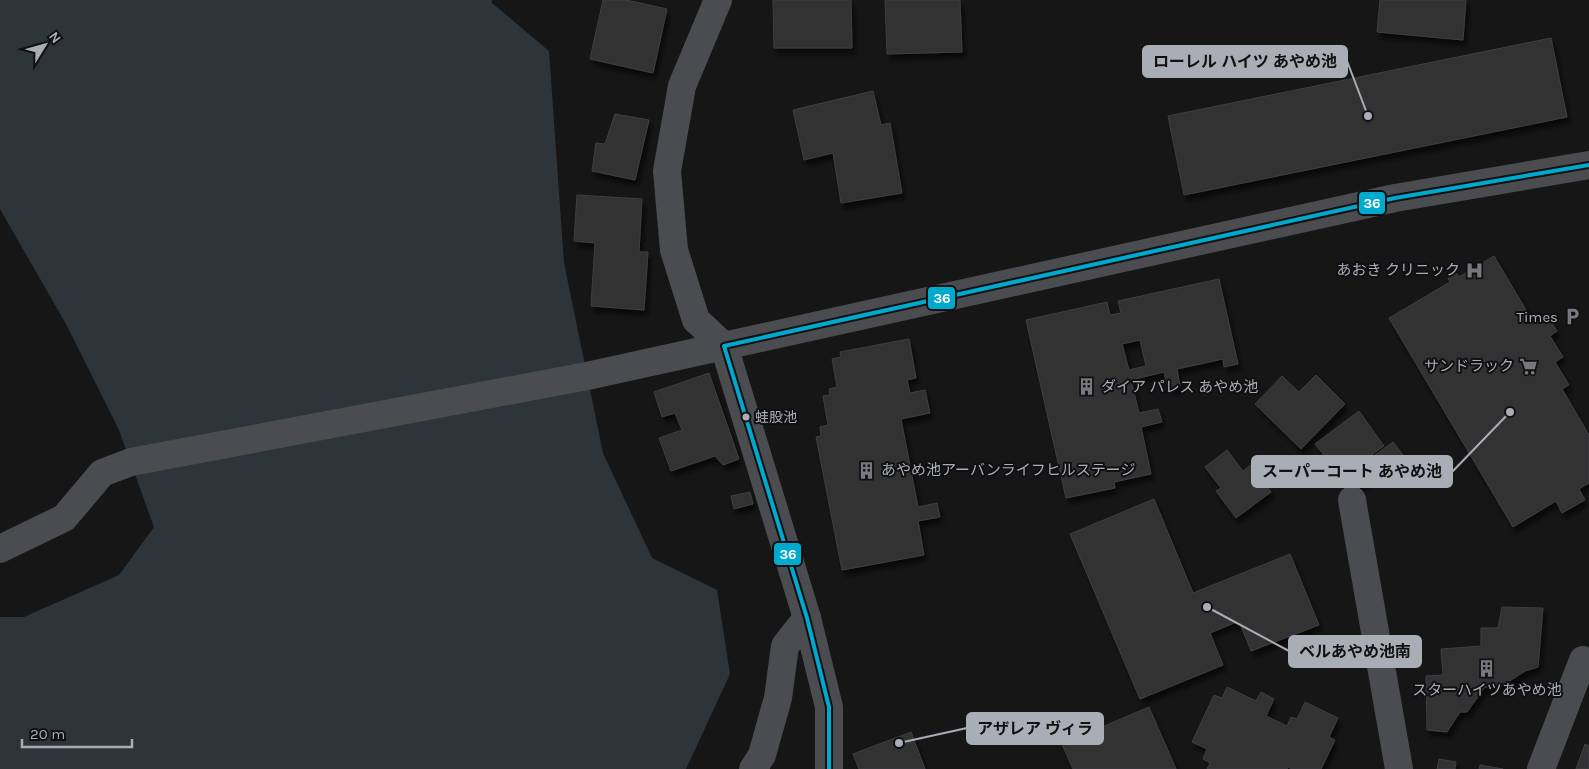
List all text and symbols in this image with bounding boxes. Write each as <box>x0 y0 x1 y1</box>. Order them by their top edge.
north arrow <box>20 20 70 70</box>
text: N <box>45 28 65 47</box>
callout: ローレル ハイツ あやめ池 <box>1143 46 1347 77</box>
text: ローレル ハイツ あやめ池 <box>1153 52 1337 71</box>
line badge: 36 <box>1358 191 1386 215</box>
text: 36 <box>1363 195 1381 212</box>
hospital icon: あおき クリニック <box>1464 260 1484 280</box>
place label: あおき クリニック <box>1336 261 1460 279</box>
line badge: 36 <box>927 286 956 310</box>
text: 36 <box>933 290 951 307</box>
parking icon: Times <box>1562 307 1582 327</box>
place label: Times <box>1516 308 1558 326</box>
supermarket icon: サンドラック <box>1518 356 1538 376</box>
place label: サンドラック <box>1424 357 1514 375</box>
building icon: ダイア パレス あやめ池 <box>1077 377 1097 397</box>
place label: ダイア パレス あやめ池 <box>1101 378 1258 396</box>
place label: 蛙股池 <box>755 409 797 426</box>
marker: 蛙股池 <box>741 412 751 422</box>
callout: スーパーコート あやめ池 <box>1252 456 1452 487</box>
building icon: あやめ池アーバンライフヒルステージ <box>857 460 877 480</box>
place label: あやめ池アーバンライフヒルステージ <box>881 461 1135 479</box>
text: スーパーコート あやめ池 <box>1262 462 1442 481</box>
line badge: 36 <box>773 542 802 566</box>
text: 36 <box>779 546 797 563</box>
callout: ベルあやめ池南 <box>1289 636 1421 667</box>
text: ベルあやめ池南 <box>1299 642 1411 661</box>
building icon: スターハイツあやめ池 <box>1477 659 1497 679</box>
place label: スターハイツあやめ池 <box>1412 681 1562 699</box>
callout: アザレア ヴィラ <box>967 713 1103 744</box>
scale bar <box>22 716 132 748</box>
text: アザレア ヴィラ <box>977 719 1093 738</box>
text: 20 m <box>30 725 65 743</box>

